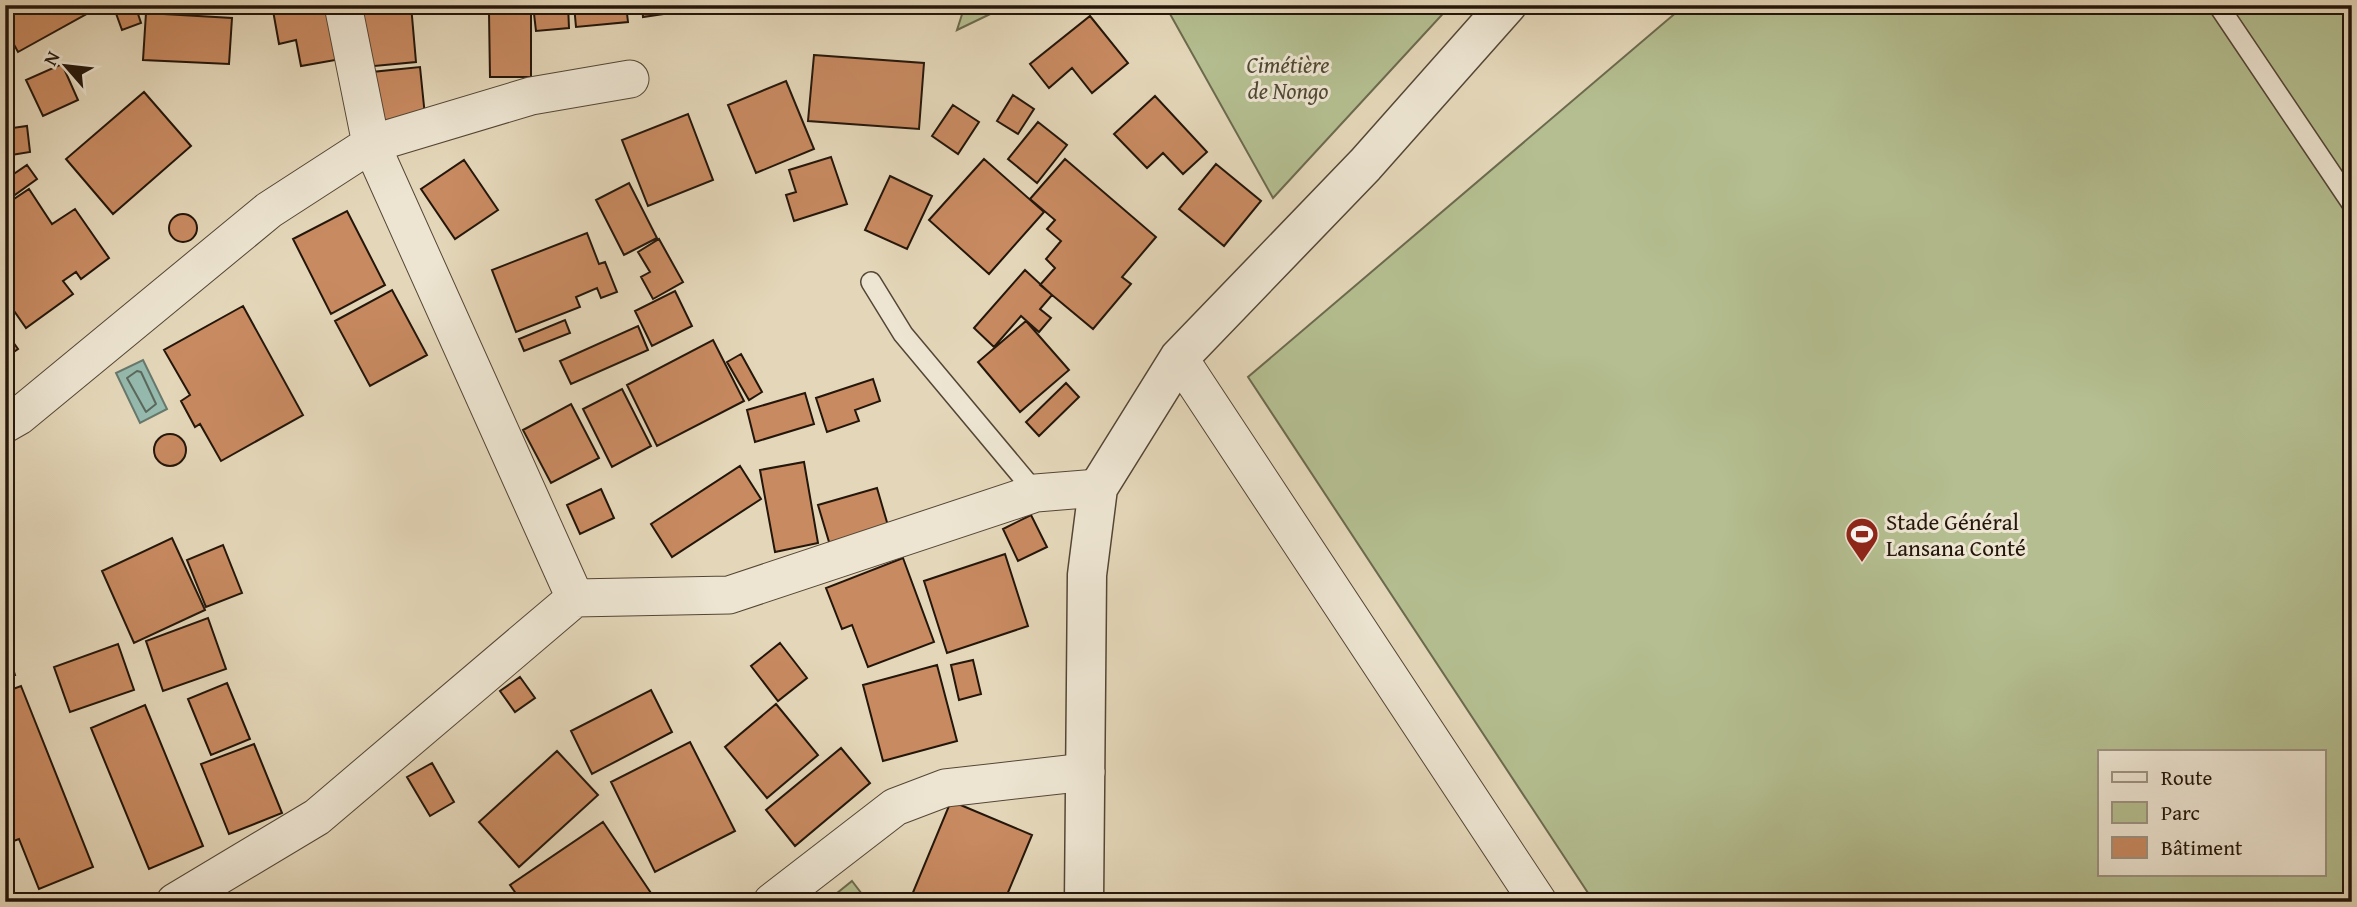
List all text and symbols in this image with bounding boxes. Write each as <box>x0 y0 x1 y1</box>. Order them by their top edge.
north arrow <box>32 32 102 102</box>
text: N <box>36 46 66 70</box>
park label: Cimétière de Nongo <box>1246 48 1330 107</box>
place label: Stade Général Lansana Conté <box>1886 505 2026 564</box>
sports icon: Stade Général Lansana Conté <box>1843 515 1881 564</box>
legend <box>2098 750 2326 876</box>
text: Route <box>2161 762 2213 793</box>
text: Parc <box>2161 797 2200 828</box>
text: Bâtiment <box>2161 832 2243 863</box>

